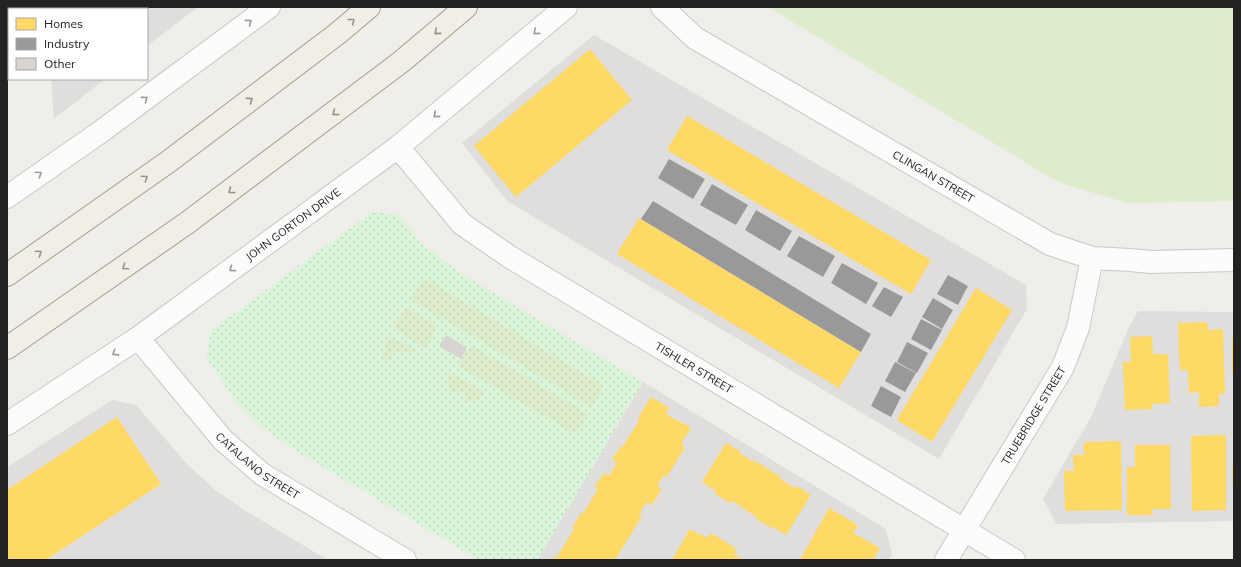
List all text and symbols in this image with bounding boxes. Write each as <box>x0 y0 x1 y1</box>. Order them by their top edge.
legend <box>8 8 148 80</box>
text: Homes <box>44 16 83 31</box>
one-way arrow <box>348 18 355 25</box>
one-way arrow <box>245 20 252 27</box>
one-way arrow <box>534 27 541 34</box>
one-way arrow <box>434 28 441 35</box>
text: Industry <box>44 36 90 51</box>
text: Other <box>44 56 76 71</box>
one-way arrow <box>140 97 147 104</box>
one-way arrow <box>245 98 252 105</box>
one-way arrow <box>332 108 339 115</box>
one-way arrow <box>434 111 441 118</box>
street label: CLINGAN STREET <box>890 147 977 206</box>
one-way arrow <box>35 171 42 179</box>
one-way arrow <box>141 176 148 183</box>
street label: JOHN GORTON DRIVE <box>243 185 343 264</box>
one-way arrow <box>228 186 235 193</box>
one-way arrow <box>35 251 42 258</box>
one-way arrow <box>122 262 129 270</box>
one-way arrow <box>229 264 236 272</box>
street label: TISHLER STREET <box>653 339 736 396</box>
one-way arrow <box>112 348 119 356</box>
street label: TRUEBRIDGE STREET <box>998 363 1069 467</box>
street label: CATALANO STREET <box>213 429 302 502</box>

